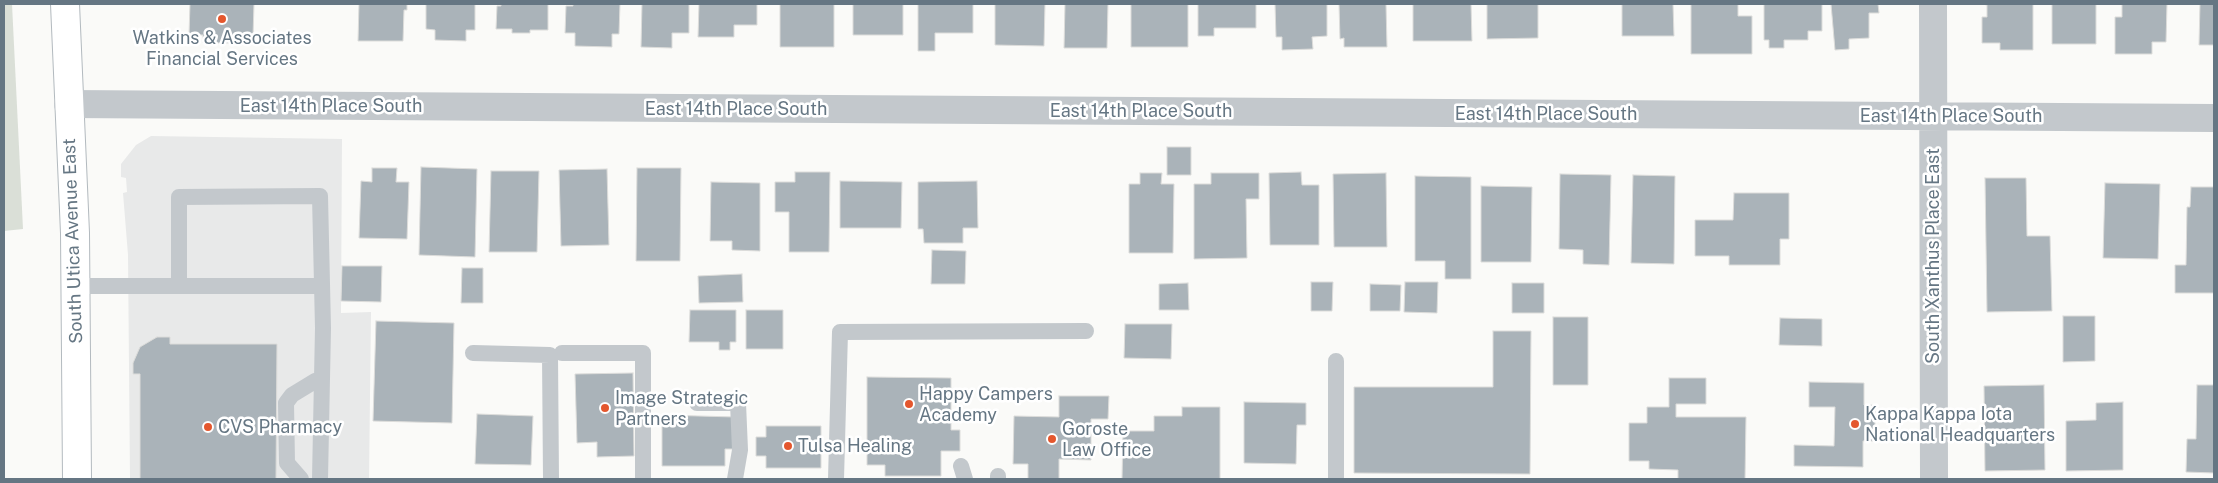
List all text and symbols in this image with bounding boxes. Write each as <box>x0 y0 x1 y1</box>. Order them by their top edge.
marker: Watkins & Associates Financial Services <box>216 13 228 25</box>
place label: Watkins & Associates Financial Services <box>132 27 312 70</box>
street label: East 14th Place South <box>240 95 422 117</box>
street label: East 14th Place South <box>645 98 827 120</box>
street label: East 14th Place South <box>1050 100 1232 122</box>
street label: East 14th Place South <box>1455 103 1637 125</box>
street label: East 14th Place South <box>1860 105 2042 127</box>
street label: South Utica Avenue East <box>59 138 87 344</box>
street label: South Xanthus Place East <box>1922 148 1944 364</box>
place label: Happy Campers Academy <box>919 383 1053 426</box>
place label: Image Strategic Partners <box>615 387 748 429</box>
marker: Happy Campers Academy <box>903 398 915 410</box>
marker: Image Strategic Partners <box>599 402 611 414</box>
place label: Kappa Kappa Iota National Headquarters <box>1865 403 2055 446</box>
place label: CVS Pharmacy <box>218 416 342 438</box>
place label: Goroste Law Office <box>1062 418 1151 460</box>
marker: Kappa Kappa Iota National Headquarters <box>1849 418 1861 430</box>
marker: CVS Pharmacy <box>202 421 214 433</box>
marker: Goroste Law Office <box>1046 433 1058 445</box>
place label: Tulsa Healing <box>798 435 912 457</box>
marker: Tulsa Healing <box>782 440 794 452</box>

